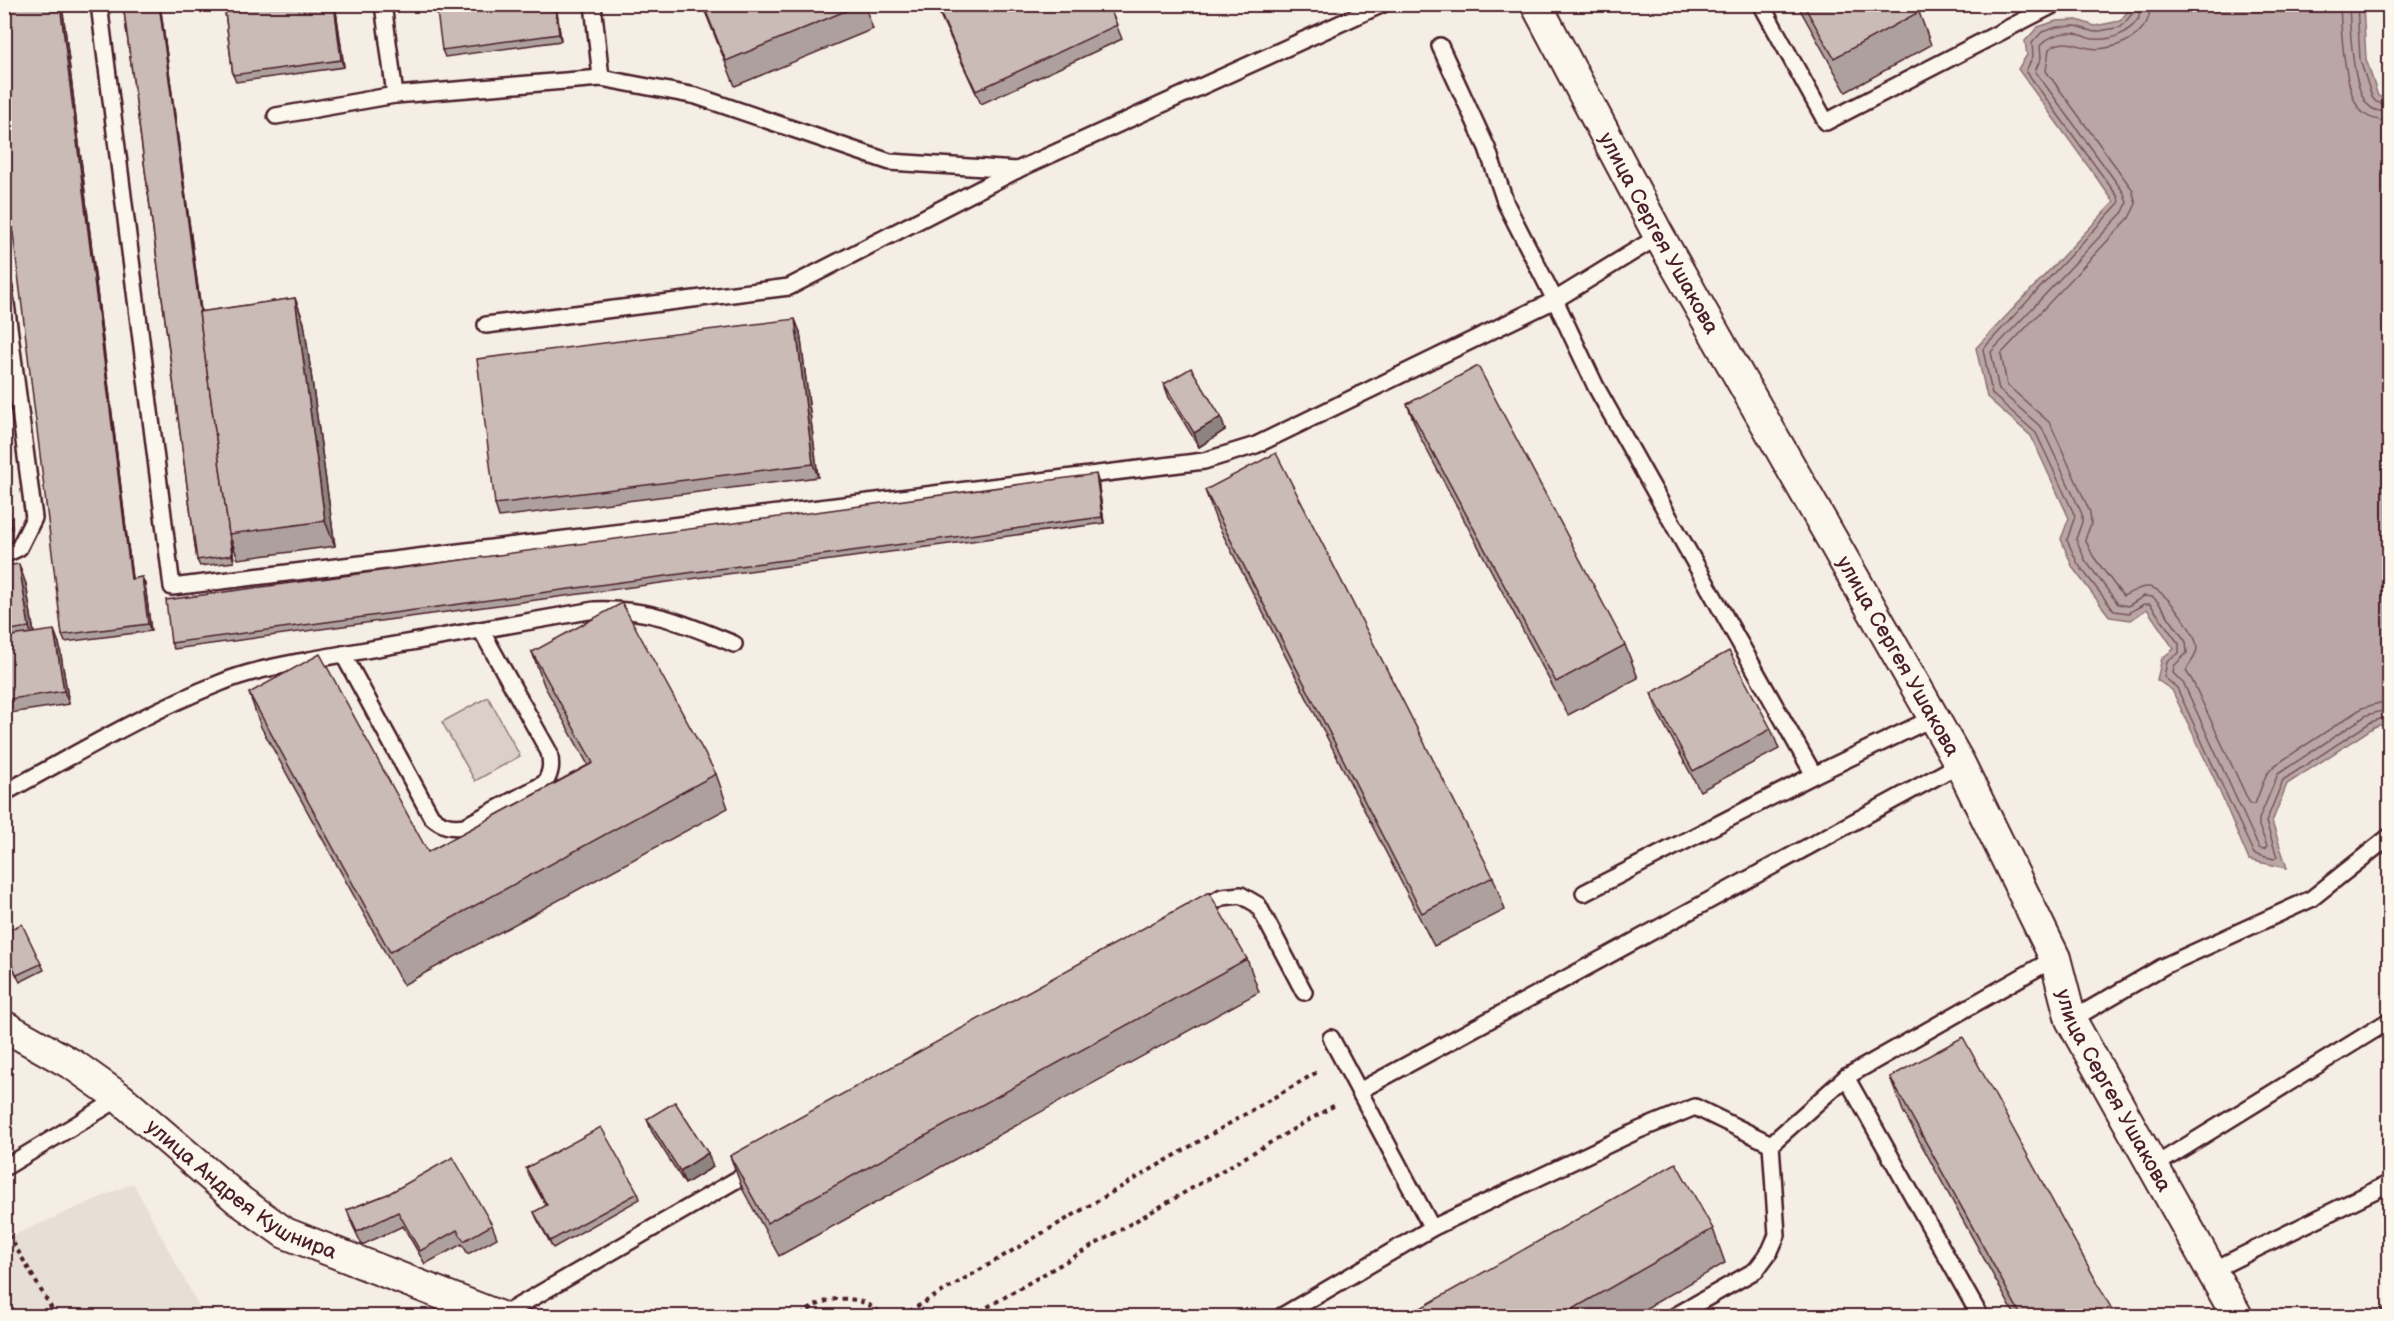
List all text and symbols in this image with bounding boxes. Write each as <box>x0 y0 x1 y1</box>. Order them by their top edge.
street label: улица Сергея Ушакова <box>1594 128 1725 339</box>
street label: улица Сергея Ушакова <box>1831 551 1966 761</box>
street label: улица Сергея Ушакова <box>2051 986 2177 1197</box>
street label: улица Андрея Кушнира <box>141 1114 341 1265</box>

